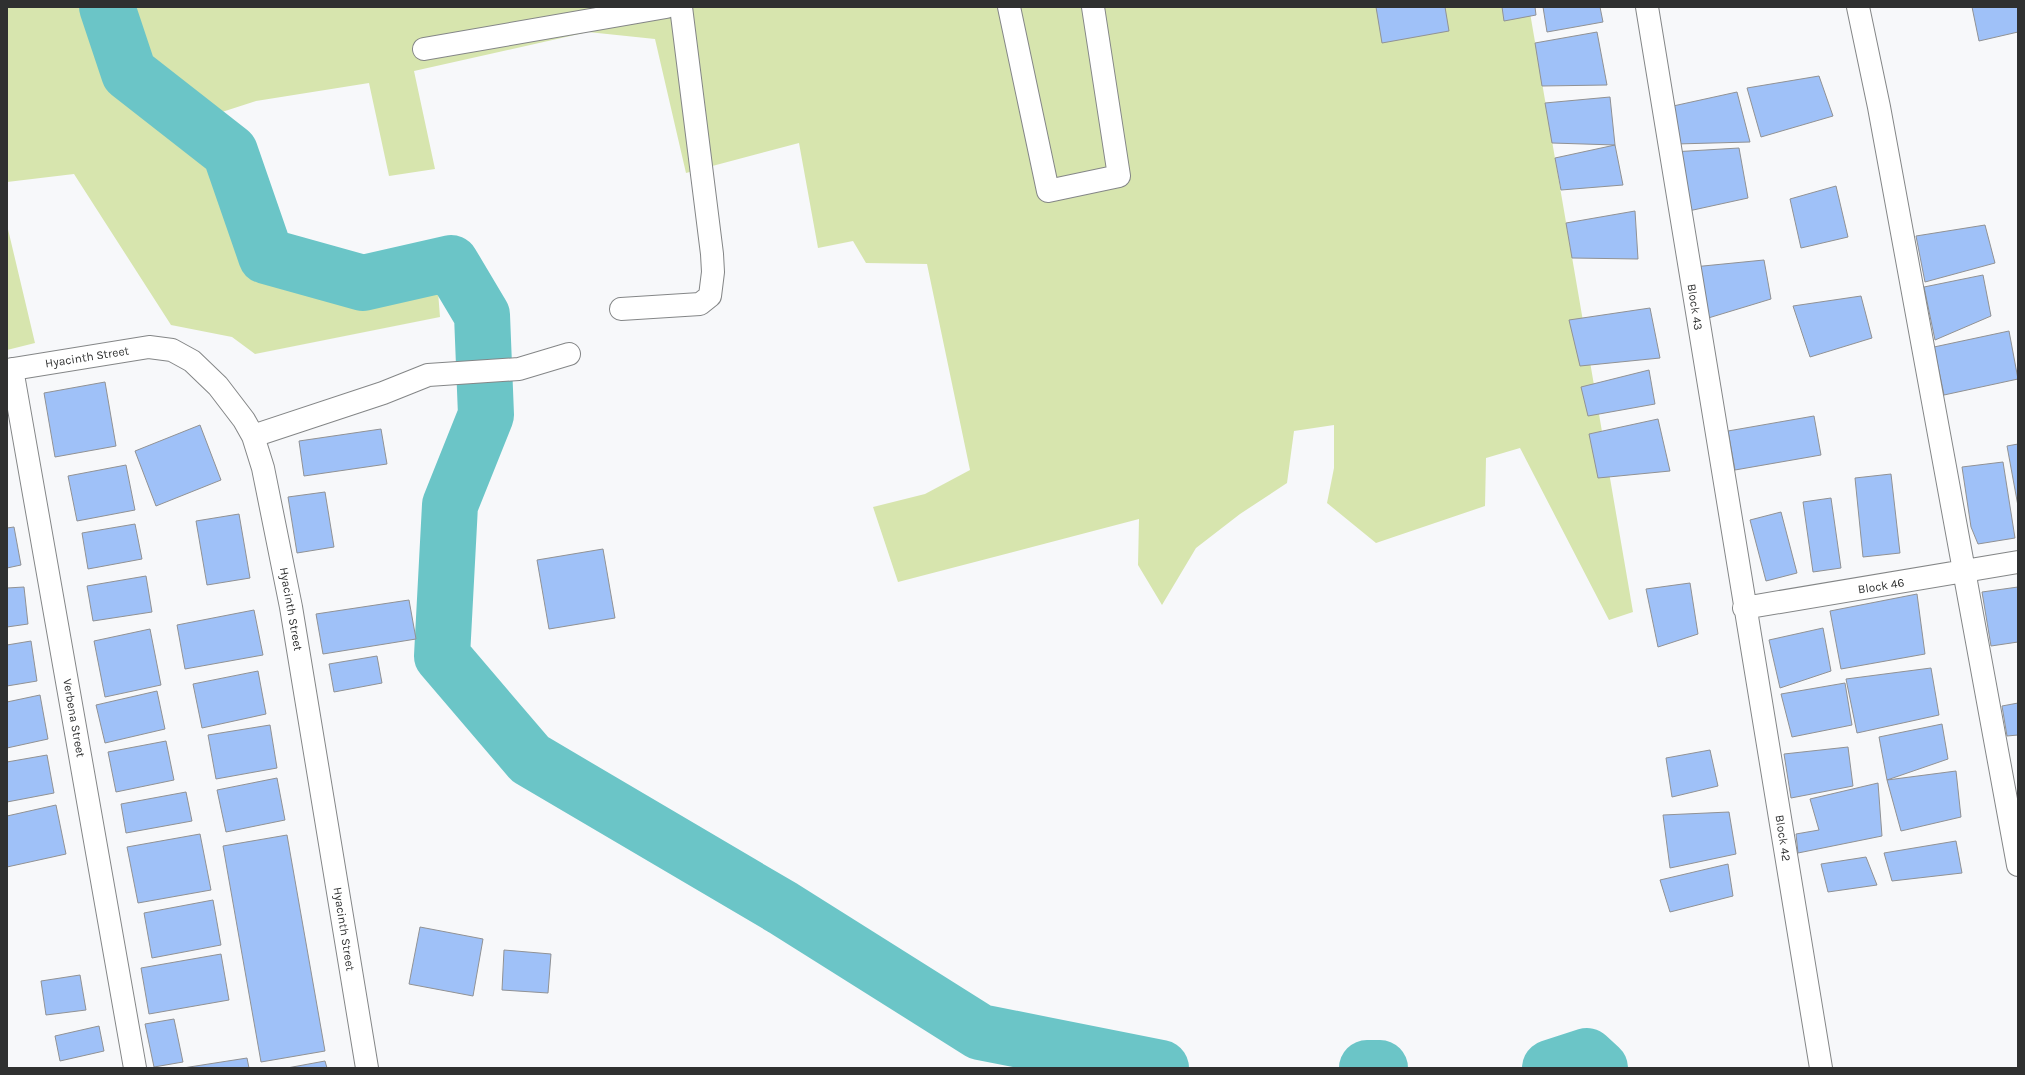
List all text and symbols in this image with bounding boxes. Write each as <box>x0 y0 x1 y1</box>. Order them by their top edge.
street label: Block 43 <box>1684 283 1706 331</box>
street label: Hyacinth Street <box>44 343 130 371</box>
street label: Hyacinth Street <box>277 566 305 652</box>
street label: Block 46 <box>1857 575 1905 597</box>
street label: Verbena Street <box>60 677 88 759</box>
street label: Block 42 <box>1772 814 1794 862</box>
street label: Hyacinth Street <box>330 886 358 972</box>

